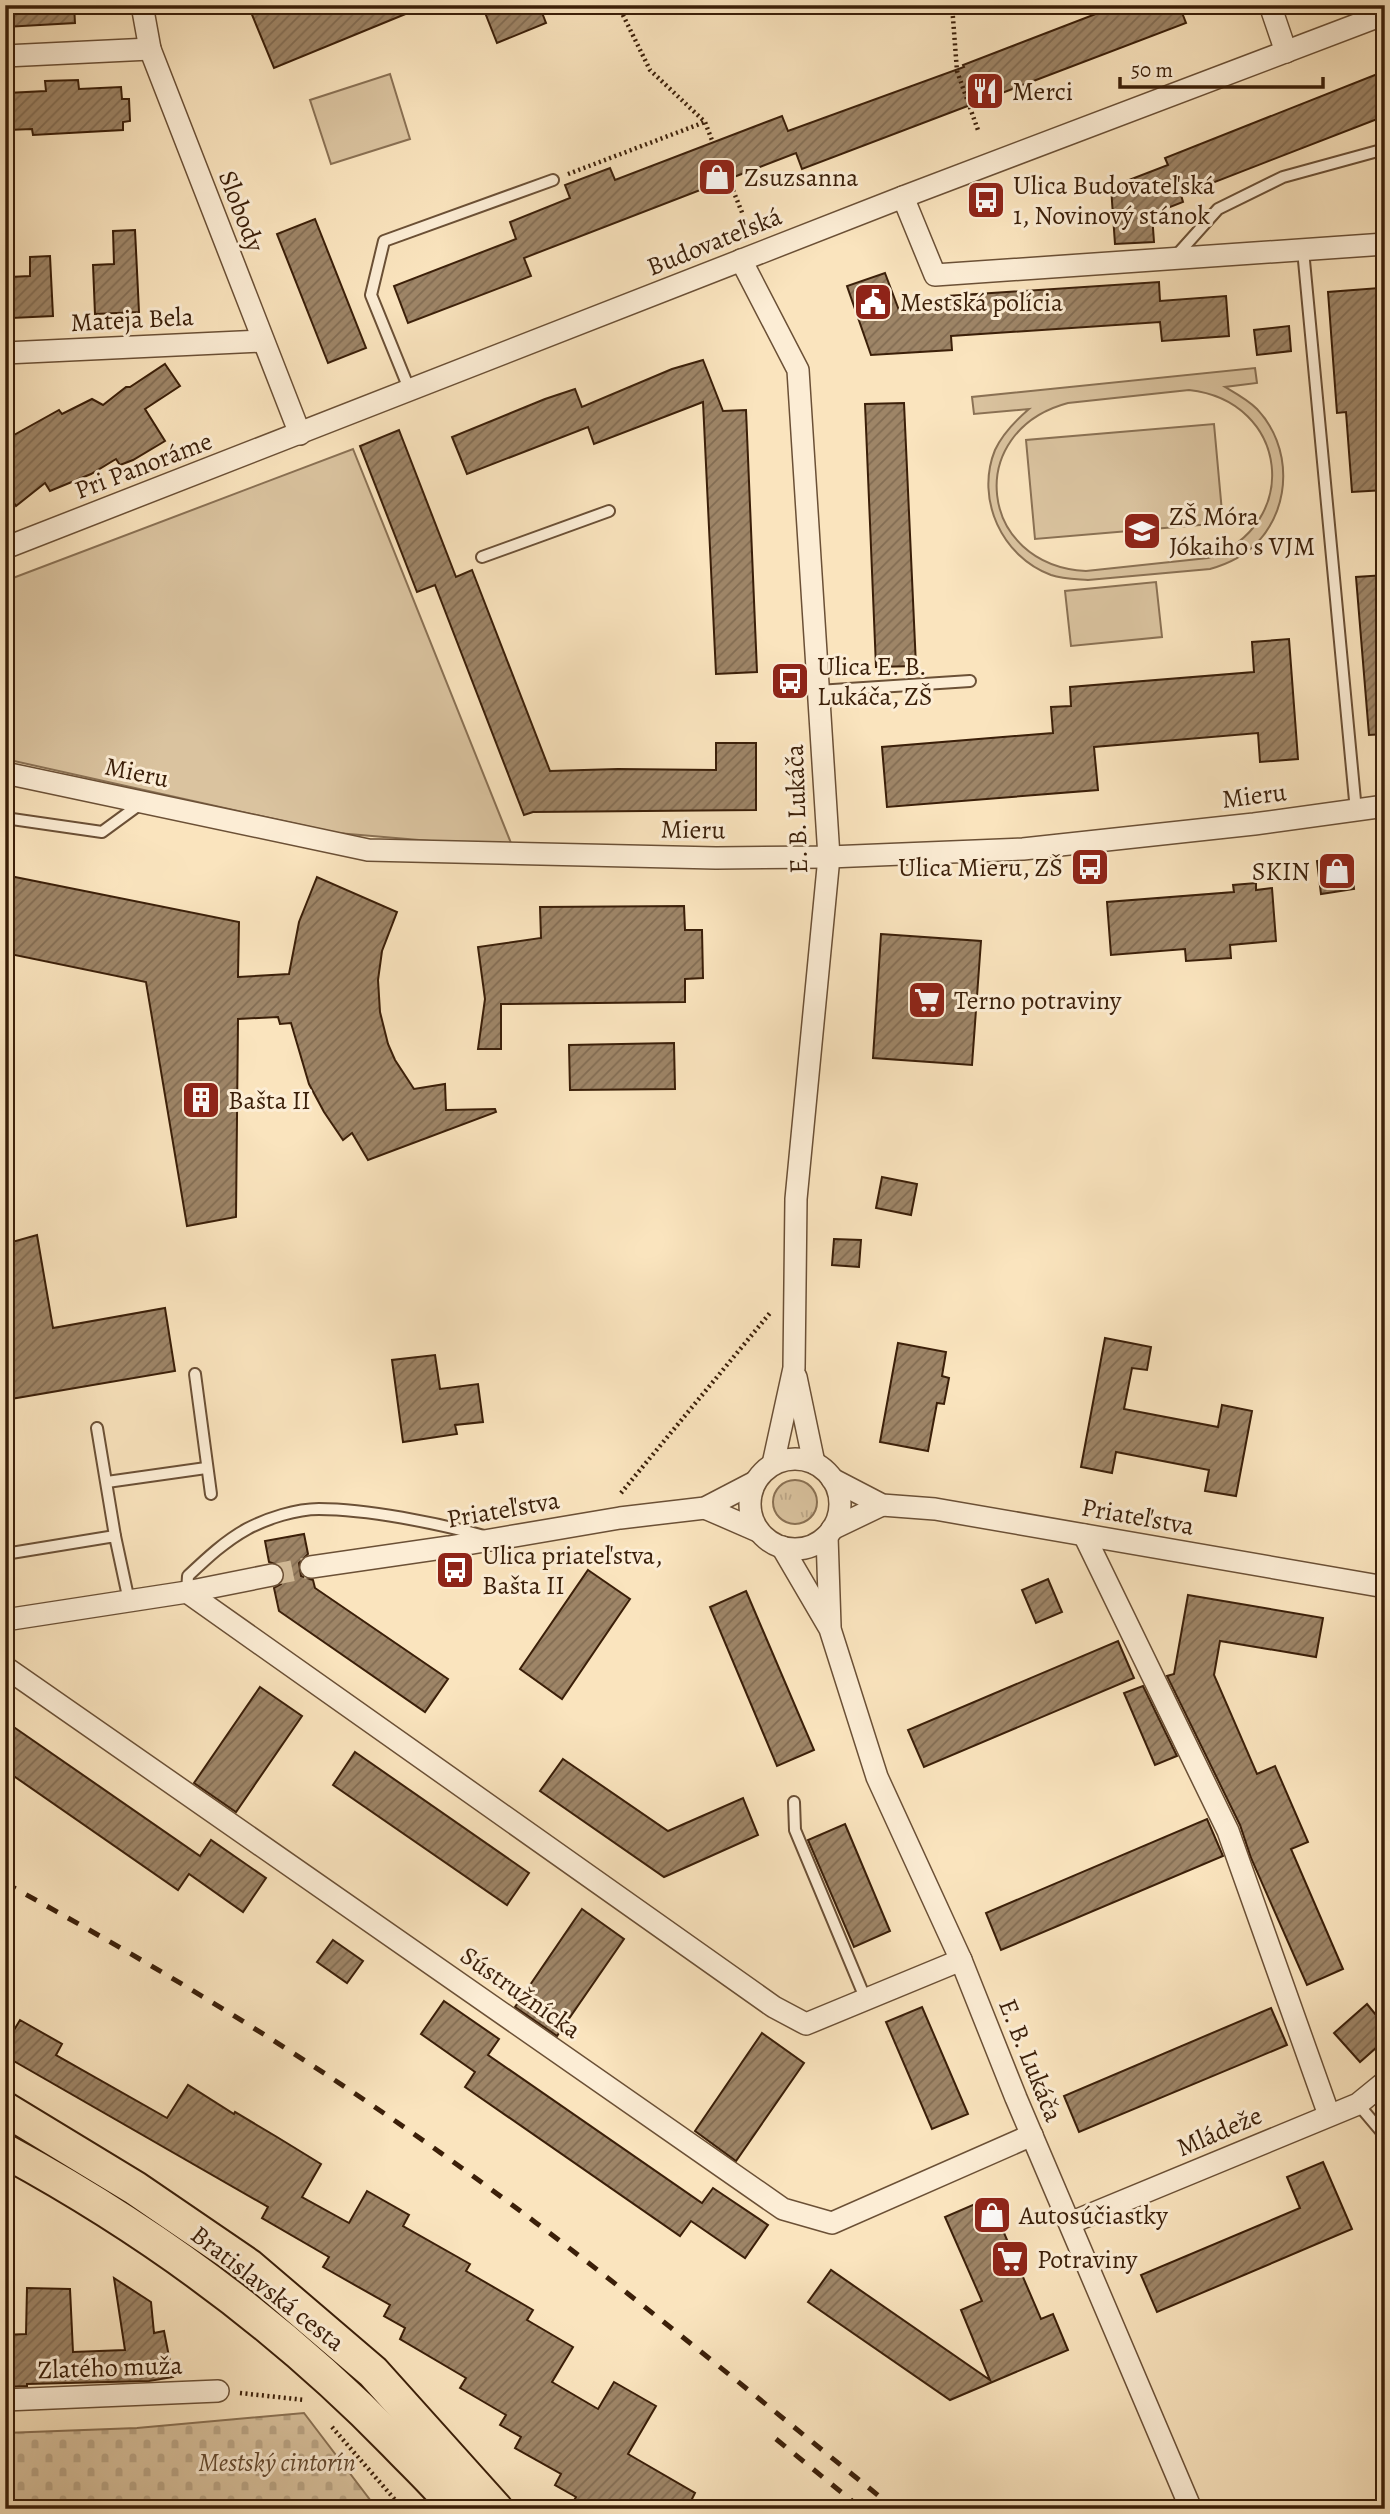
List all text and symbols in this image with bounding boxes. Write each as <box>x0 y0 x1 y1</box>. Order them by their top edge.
scale bar <box>1120 46 1324 90</box>
text: 50 m <box>1131 56 1173 84</box>
restaurant icon: Merci <box>964 70 1006 112</box>
place label: Merci <box>1012 74 1073 109</box>
shop icon: Zsuzsanna <box>696 156 738 198</box>
place label: Zsuzsanna <box>744 160 858 195</box>
street label: Slobody <box>210 165 273 257</box>
place label: Ulica Budovateľská 1, Novinový stánok <box>1013 168 1215 233</box>
bus stop icon: Ulica Budovateľská 1, Novinový stánok <box>965 179 1007 221</box>
street label: Budovateľská <box>642 199 787 284</box>
public building icon: Mestská polícia <box>852 281 894 323</box>
place label: Mestská polícia <box>900 285 1063 320</box>
street label: Mateja Bela <box>70 299 194 340</box>
street label: Pri Panoráme <box>69 423 217 508</box>
place label: ZŠ Móra Jókaiho s VJM <box>1169 499 1315 564</box>
school or university icon: ZŠ Móra Jókaiho s VJM <box>1121 510 1163 552</box>
place label: Ulica E. B. Lukáča, ZŠ <box>817 649 932 714</box>
bus stop icon: Ulica E. B. Lukáča, ZŠ <box>769 660 811 702</box>
street label: E. B. Lukáča <box>777 744 816 874</box>
street label: Mieru <box>102 749 173 797</box>
street label: Mieru <box>1220 774 1289 817</box>
street label: Mieru <box>660 811 727 848</box>
bus stop icon: Ulica Mieru, ZŠ <box>1069 846 1111 888</box>
place label: Ulica Mieru, ZŠ <box>898 850 1063 885</box>
shop icon: SKIN <box>1316 850 1358 892</box>
place label: SKIN <box>1252 854 1310 889</box>
supermarket icon: Terno potraviny <box>906 979 948 1021</box>
place label: Terno potraviny <box>954 983 1122 1018</box>
building icon: Bašta II <box>180 1079 222 1121</box>
place label: Bašta II <box>228 1083 311 1118</box>
street label: Priateľstva <box>444 1482 562 1537</box>
street label: Priateľstva <box>1079 1489 1197 1544</box>
place label: Ulica priateľstva, Bašta II <box>482 1538 663 1603</box>
bus stop icon: Ulica priateľstva, Bašta II <box>434 1549 476 1591</box>
street label: Sústružnícka <box>453 1938 588 2047</box>
street label: E. B. Lukáča <box>990 1994 1071 2127</box>
street label: Mládeže <box>1171 2098 1267 2165</box>
shop icon: Autosúčiastky <box>971 2194 1013 2236</box>
place label: Autosúčiastky <box>1018 2198 1168 2233</box>
street label: Bratislavská cesta <box>183 2217 352 2360</box>
supermarket icon: Potraviny <box>989 2238 1031 2280</box>
place label: Potraviny <box>1037 2242 1138 2277</box>
street label: Zlatého muža <box>37 2347 183 2388</box>
park label: Mestský cintorín <box>198 2445 356 2480</box>

